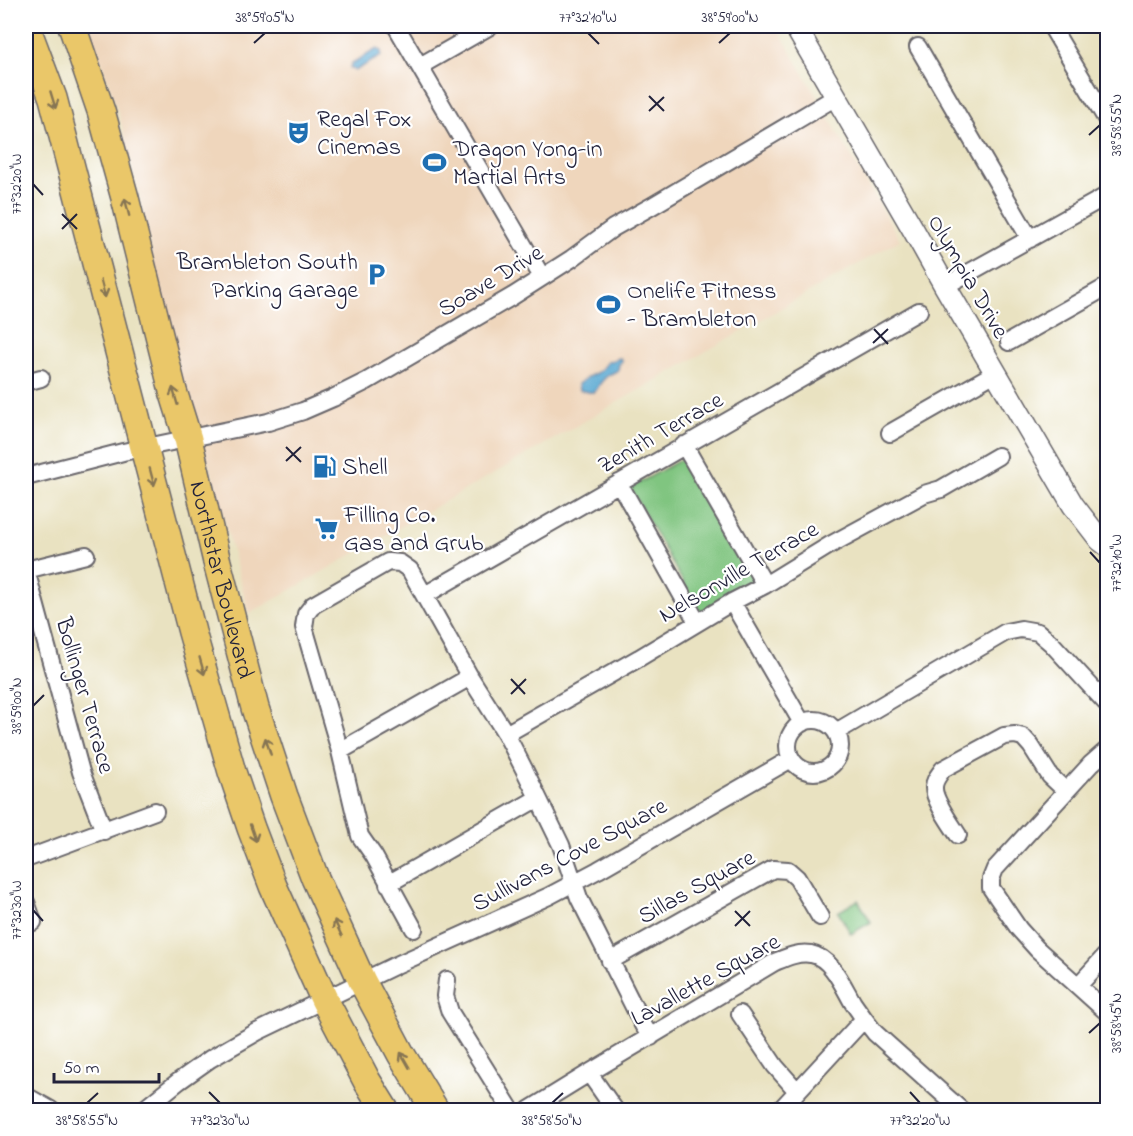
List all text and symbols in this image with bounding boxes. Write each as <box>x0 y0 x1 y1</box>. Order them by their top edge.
text: 38°59'05"N <box>235 7 295 29</box>
text: 77°32'10"W <box>559 7 617 29</box>
text: 38°59'00"N <box>701 7 759 29</box>
one-way arrow <box>48 90 59 109</box>
text: 38°58'55"N <box>1106 94 1128 156</box>
place label: Regal Fox Cinemas <box>317 103 411 166</box>
theatre icon: Regal Fox Cinemas <box>286 119 312 145</box>
place label: Dragon Yong-in Martial Arts <box>452 133 603 196</box>
sports icon: Dragon Yong-in Martial Arts <box>422 149 448 175</box>
text: 77°32'20"W <box>6 154 28 214</box>
one-way arrow <box>120 197 132 216</box>
street label: Olympia Drive <box>916 209 1017 347</box>
street label: Soave Drive <box>432 237 551 327</box>
place label: Brambleton South Parking Garage <box>176 246 358 309</box>
parking icon: Brambleton South Parking Garage <box>363 262 389 288</box>
place label: Onelife Fitness - Brambleton <box>627 275 777 338</box>
one-way arrow <box>98 279 109 298</box>
sports icon: Onelife Fitness - Brambleton <box>596 291 622 317</box>
street label: Zenith Terrace <box>592 384 731 484</box>
one-way arrow <box>169 386 180 405</box>
place label: Shell <box>342 451 388 486</box>
fuel station icon: Shell <box>311 453 337 479</box>
one-way arrow <box>147 468 158 487</box>
street label: Northstar Boulevard <box>179 478 262 683</box>
place label: Filling Co. Gas and Grub <box>343 499 484 562</box>
street label: Nelsonville Terrace <box>653 513 826 633</box>
supermarket icon: Filling Co. Gas and Grub <box>313 515 339 541</box>
text: 77°32'10"W <box>1106 534 1128 592</box>
street label: Bollinger Terrace <box>44 613 123 778</box>
one-way arrow <box>197 656 208 675</box>
text: 38°59'00"N <box>6 677 28 735</box>
one-way arrow <box>262 737 273 756</box>
street label: Sullivans Cove Square <box>466 790 674 922</box>
one-way arrow <box>248 823 259 841</box>
street label: Sillas Square <box>632 841 762 935</box>
text: 77°32'30"W <box>6 880 28 940</box>
one-way arrow <box>331 920 343 938</box>
street label: Lavallette Square <box>625 926 787 1037</box>
text: 38°58'45"N <box>1106 993 1128 1053</box>
scale bar <box>54 1046 159 1084</box>
one-way arrow <box>398 1052 410 1069</box>
text: 50 m <box>63 1056 100 1082</box>
text: 38°58'55"N <box>56 1110 118 1132</box>
text: 77°32'30"W <box>190 1110 250 1132</box>
text: 38°58'50"N <box>522 1110 582 1132</box>
text: 77°32'20"W <box>890 1110 950 1132</box>

